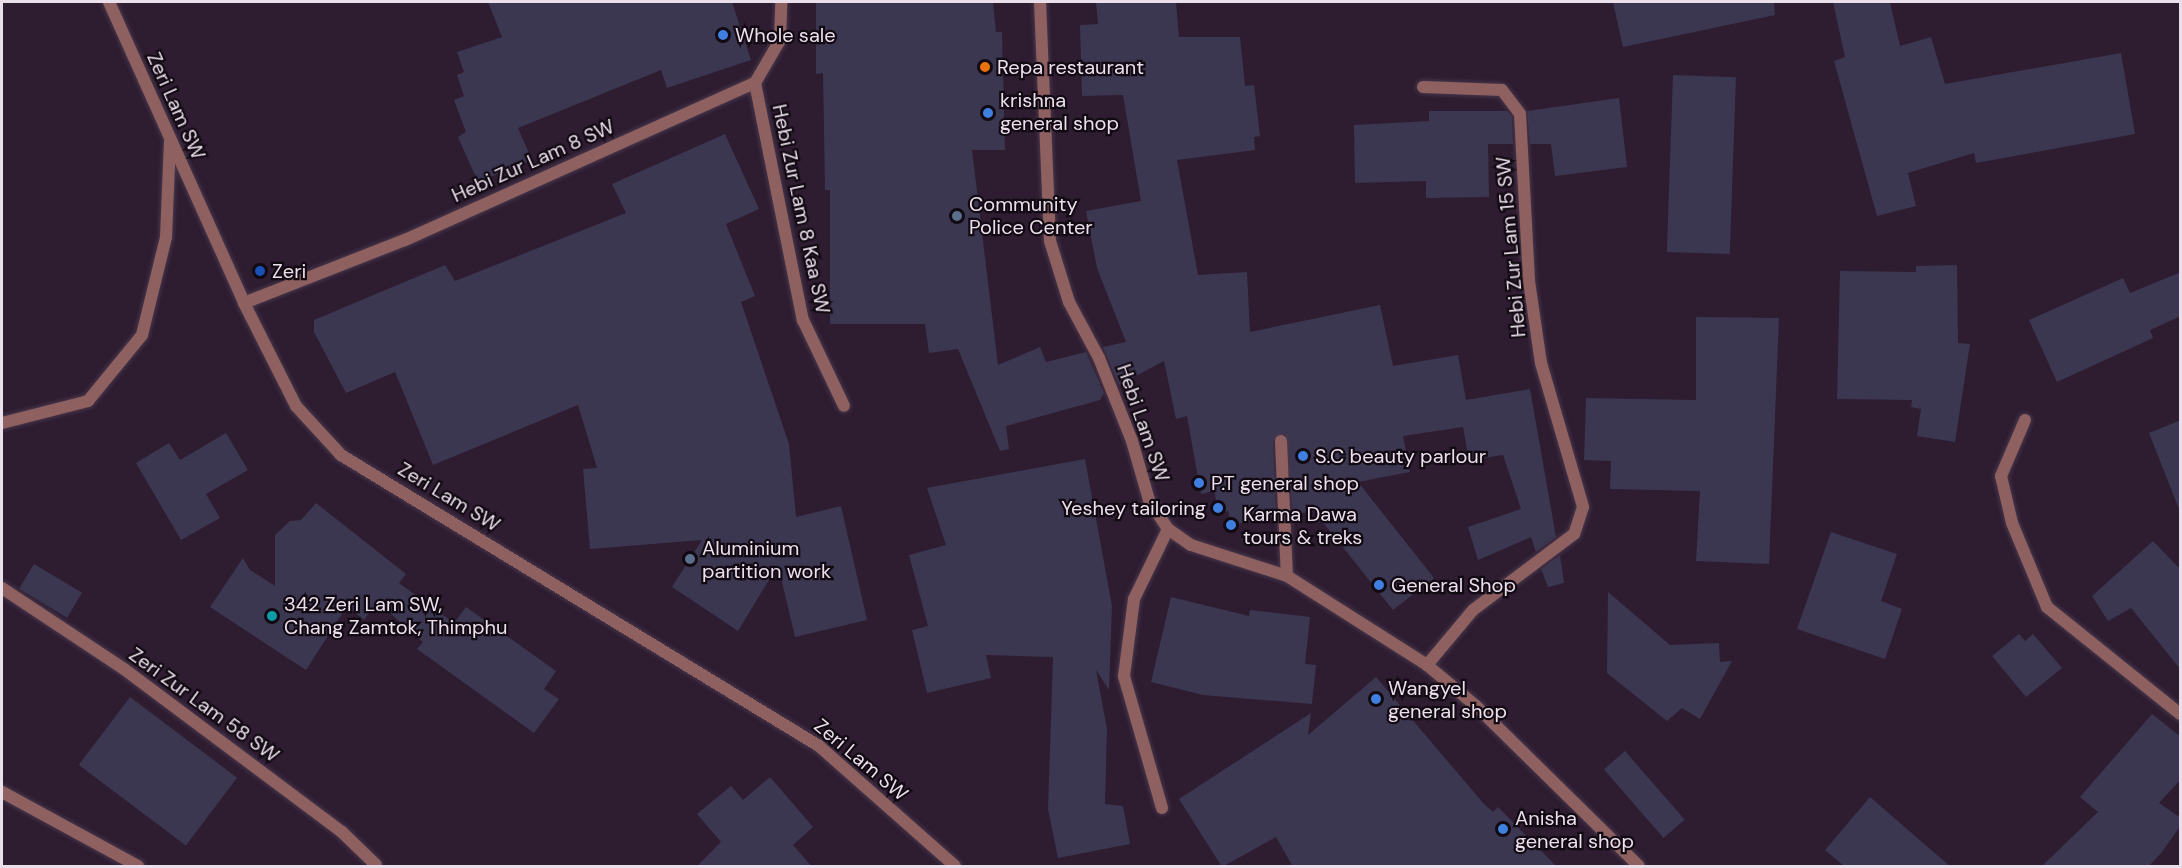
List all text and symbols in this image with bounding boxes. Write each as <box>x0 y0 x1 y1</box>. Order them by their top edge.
place label: Whole sale <box>735 23 836 47</box>
marker: Whole sale <box>716 28 730 42</box>
street label: Zeri Lam SW <box>142 49 210 163</box>
place label: Repa restaurant <box>997 55 1144 79</box>
marker: Repa restaurant <box>978 60 992 74</box>
place label: krishna general shop <box>1000 89 1119 136</box>
street label: Hebi Zur Lam 8 Kaa SW <box>767 102 835 316</box>
marker: krishna general shop <box>981 106 995 120</box>
street label: Hebi Zur Lam 8 SW <box>448 114 618 208</box>
street label: Hebi Zur Lam 15 SW <box>1491 156 1531 338</box>
place label: Community Police Center <box>969 192 1093 239</box>
marker: Community Police Center <box>950 209 964 223</box>
place label: Zeri <box>272 259 306 283</box>
marker: Zeri <box>253 264 267 278</box>
street label: Hebi Lam SW <box>1112 361 1174 485</box>
place label: S.C beauty parlour <box>1315 444 1486 468</box>
marker: S.C beauty parlour <box>1296 449 1310 463</box>
street label: Zeri Lam SW <box>394 457 504 537</box>
place label: P.T general shop <box>1211 471 1359 495</box>
marker: P.T general shop <box>1192 476 1206 490</box>
place label: Yeshey tailoring <box>1061 496 1206 520</box>
marker: Yeshey tailoring <box>1211 501 1225 515</box>
place label: Karma Dawa tours & treks <box>1243 502 1362 549</box>
marker: Karma Dawa tours & treks <box>1224 518 1238 532</box>
place label: Aluminium partition work <box>702 536 831 583</box>
marker: Aluminium partition work <box>683 552 697 566</box>
place label: General Shop <box>1391 573 1516 597</box>
marker: General Shop <box>1372 578 1386 592</box>
place label: 342 Zeri Lam SW, Chang Zamtok, Thimphu <box>284 592 507 639</box>
marker: 342 Zeri Lam SW, Chang Zamtok, Thimphu <box>265 609 279 623</box>
street label: Zeri Zur Lam 58 SW <box>124 643 284 767</box>
place label: Wangyel general shop <box>1388 676 1507 723</box>
marker: Wangyel general shop <box>1369 692 1383 706</box>
street label: Zeri Lam SW <box>809 714 913 806</box>
place label: Anisha general shop <box>1515 806 1634 853</box>
marker: Anisha general shop <box>1496 822 1510 836</box>

